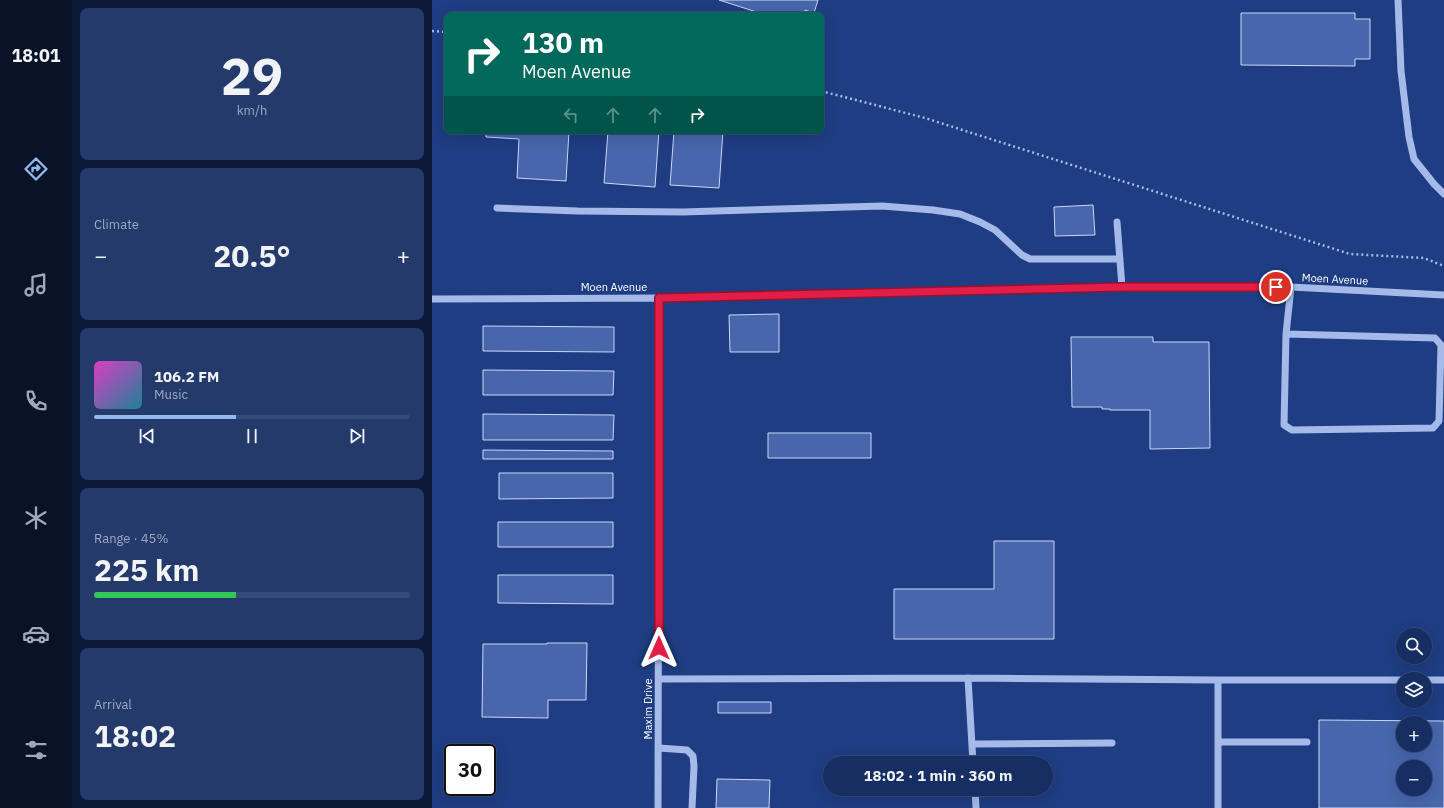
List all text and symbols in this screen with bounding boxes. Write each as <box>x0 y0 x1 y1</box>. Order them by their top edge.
text: 130 m <box>522 24 604 61</box>
icon: right <box>456 28 508 80</box>
text: 29 <box>221 42 283 109</box>
text: 18:01 <box>11 44 61 67</box>
text: Moen Avenue <box>522 60 631 83</box>
text: km/h <box>237 102 267 119</box>
icon: left <box>560 104 582 126</box>
icon: ahead <box>602 104 624 126</box>
icon: ahead <box>644 104 666 126</box>
icon: right <box>686 104 708 126</box>
icon: directions <box>22 155 50 183</box>
text: Climate <box>94 216 139 233</box>
text: 20.5° <box>213 236 291 275</box>
text: − <box>94 241 107 270</box>
text: + <box>397 241 410 270</box>
pin <box>1259 270 1293 304</box>
street label: Moen Avenue <box>1301 270 1369 288</box>
icon: music <box>22 271 50 299</box>
icon: arrive <box>1265 276 1287 298</box>
street label: Moen Avenue <box>581 280 647 294</box>
text: 106.2 FM <box>154 367 219 386</box>
text: Music <box>154 386 188 403</box>
icon: phone <box>22 387 50 415</box>
icon: previous <box>136 425 158 447</box>
icon: pause <box>241 425 263 447</box>
icon: next <box>346 425 368 447</box>
icon: climate <box>22 504 50 532</box>
text: Range · 45% <box>94 530 168 547</box>
text: 225 km <box>94 550 199 589</box>
icon: car <box>22 620 50 648</box>
position arrow <box>638 627 680 669</box>
map controls <box>1396 628 1432 796</box>
button: search <box>1396 628 1432 664</box>
button: layers <box>1396 672 1432 708</box>
street label: Maxim Drive <box>641 679 655 739</box>
text: Arrival <box>94 696 132 713</box>
text: 18:02 <box>94 716 176 755</box>
button: + <box>1396 716 1432 752</box>
icon: filters <box>22 736 50 764</box>
speed limit sign: 30 <box>444 744 496 796</box>
button: − <box>1396 760 1432 796</box>
text: 18:02 · 1 min · 360 m <box>864 766 1012 785</box>

